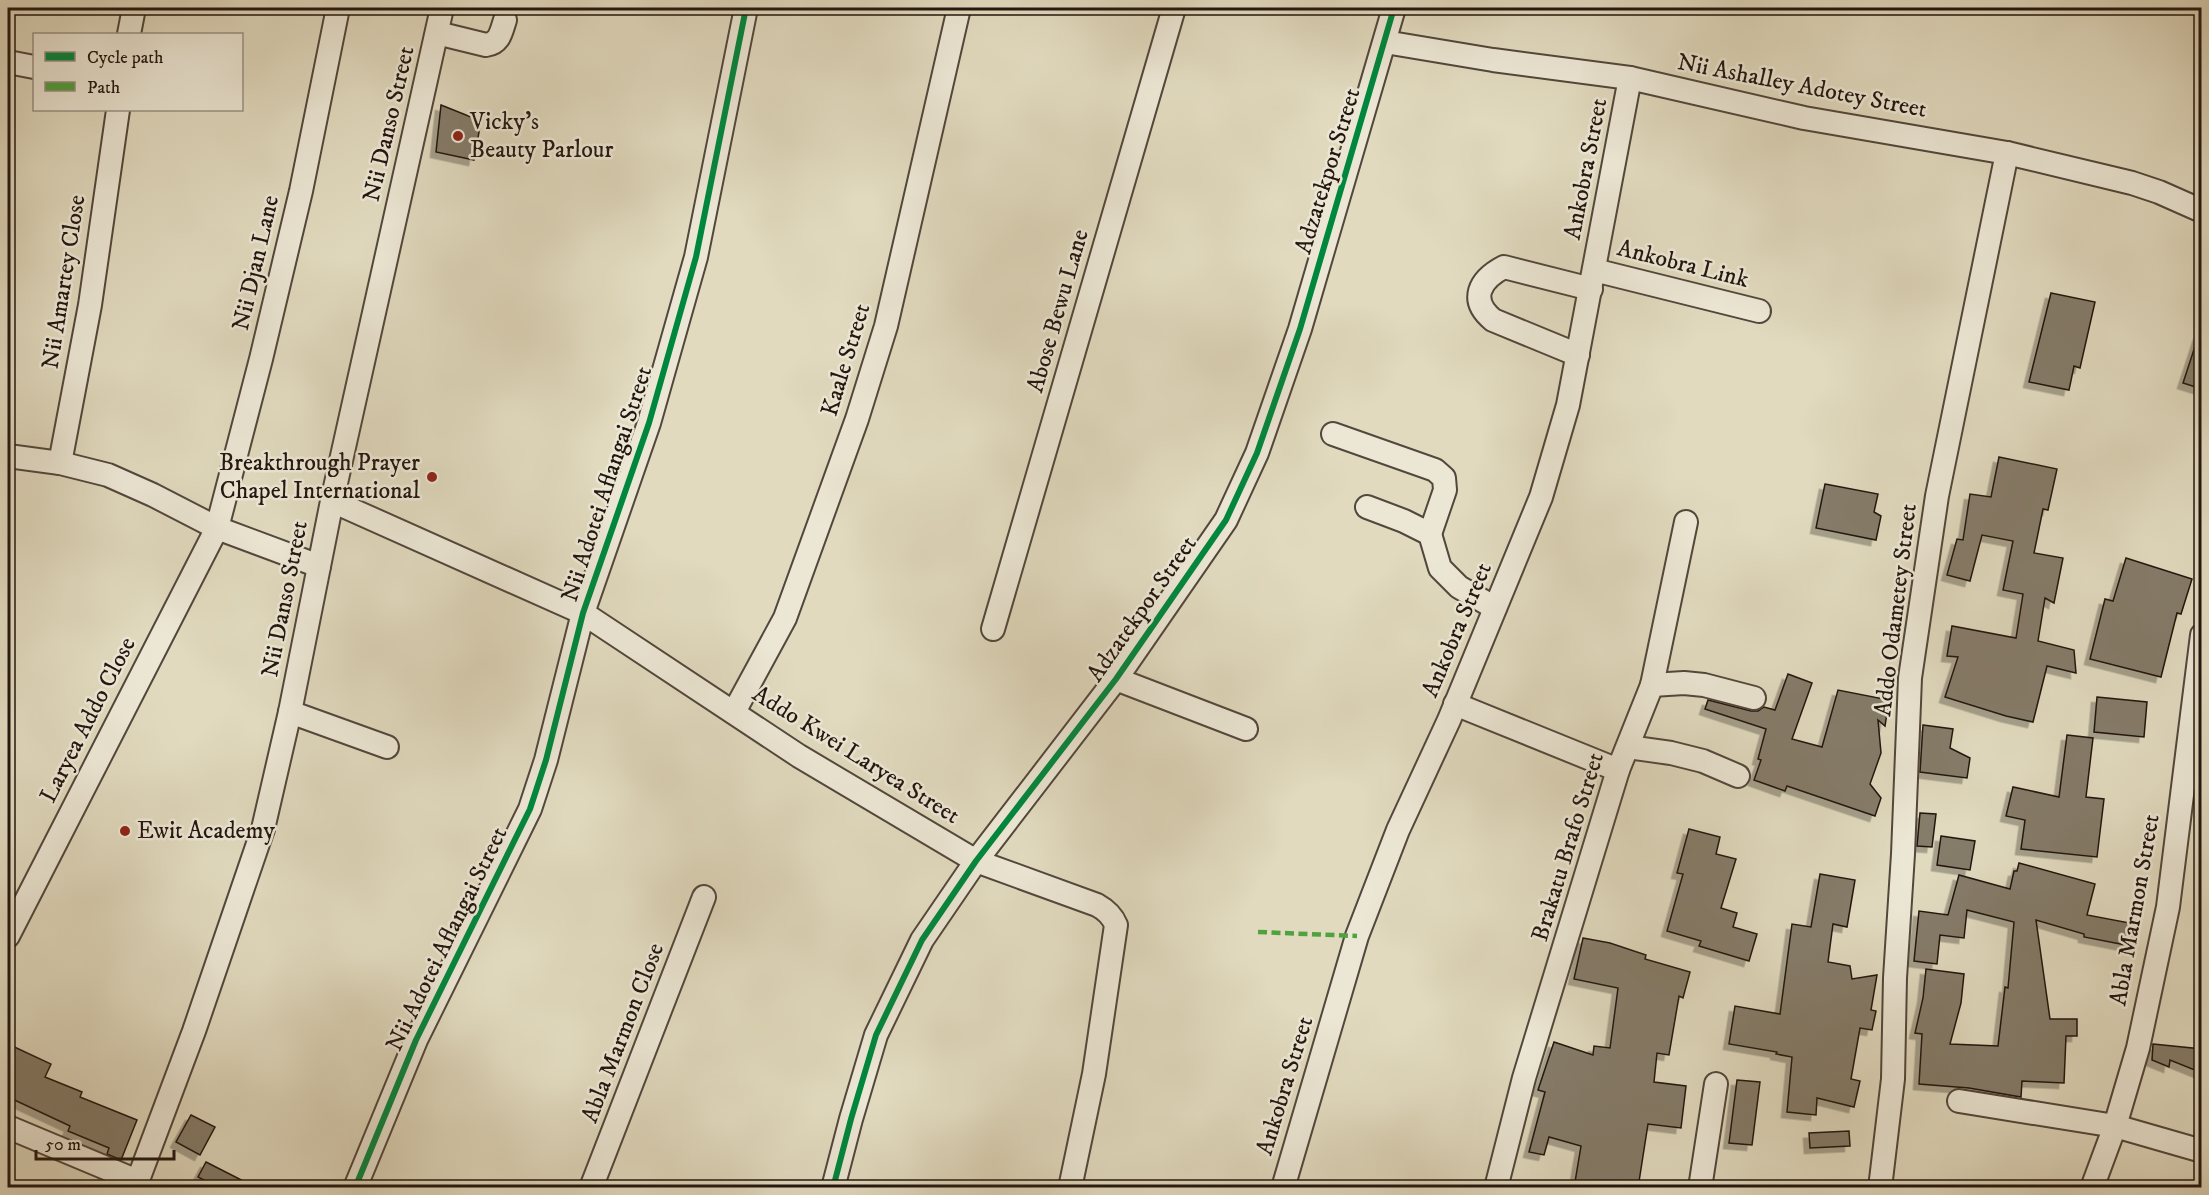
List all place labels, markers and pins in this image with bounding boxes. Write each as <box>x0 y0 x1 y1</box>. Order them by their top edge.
place label: Vicky's Beauty Parlour <box>469 107 613 165</box>
marker: Vicky's Beauty Parlour <box>451 129 465 143</box>
place label: Breakthrough Prayer Chapel International <box>219 448 421 506</box>
marker: Breakthrough Prayer Chapel International <box>425 470 439 484</box>
place label: Ewit Academy <box>137 816 275 846</box>
marker: Ewit Academy <box>118 824 132 838</box>

